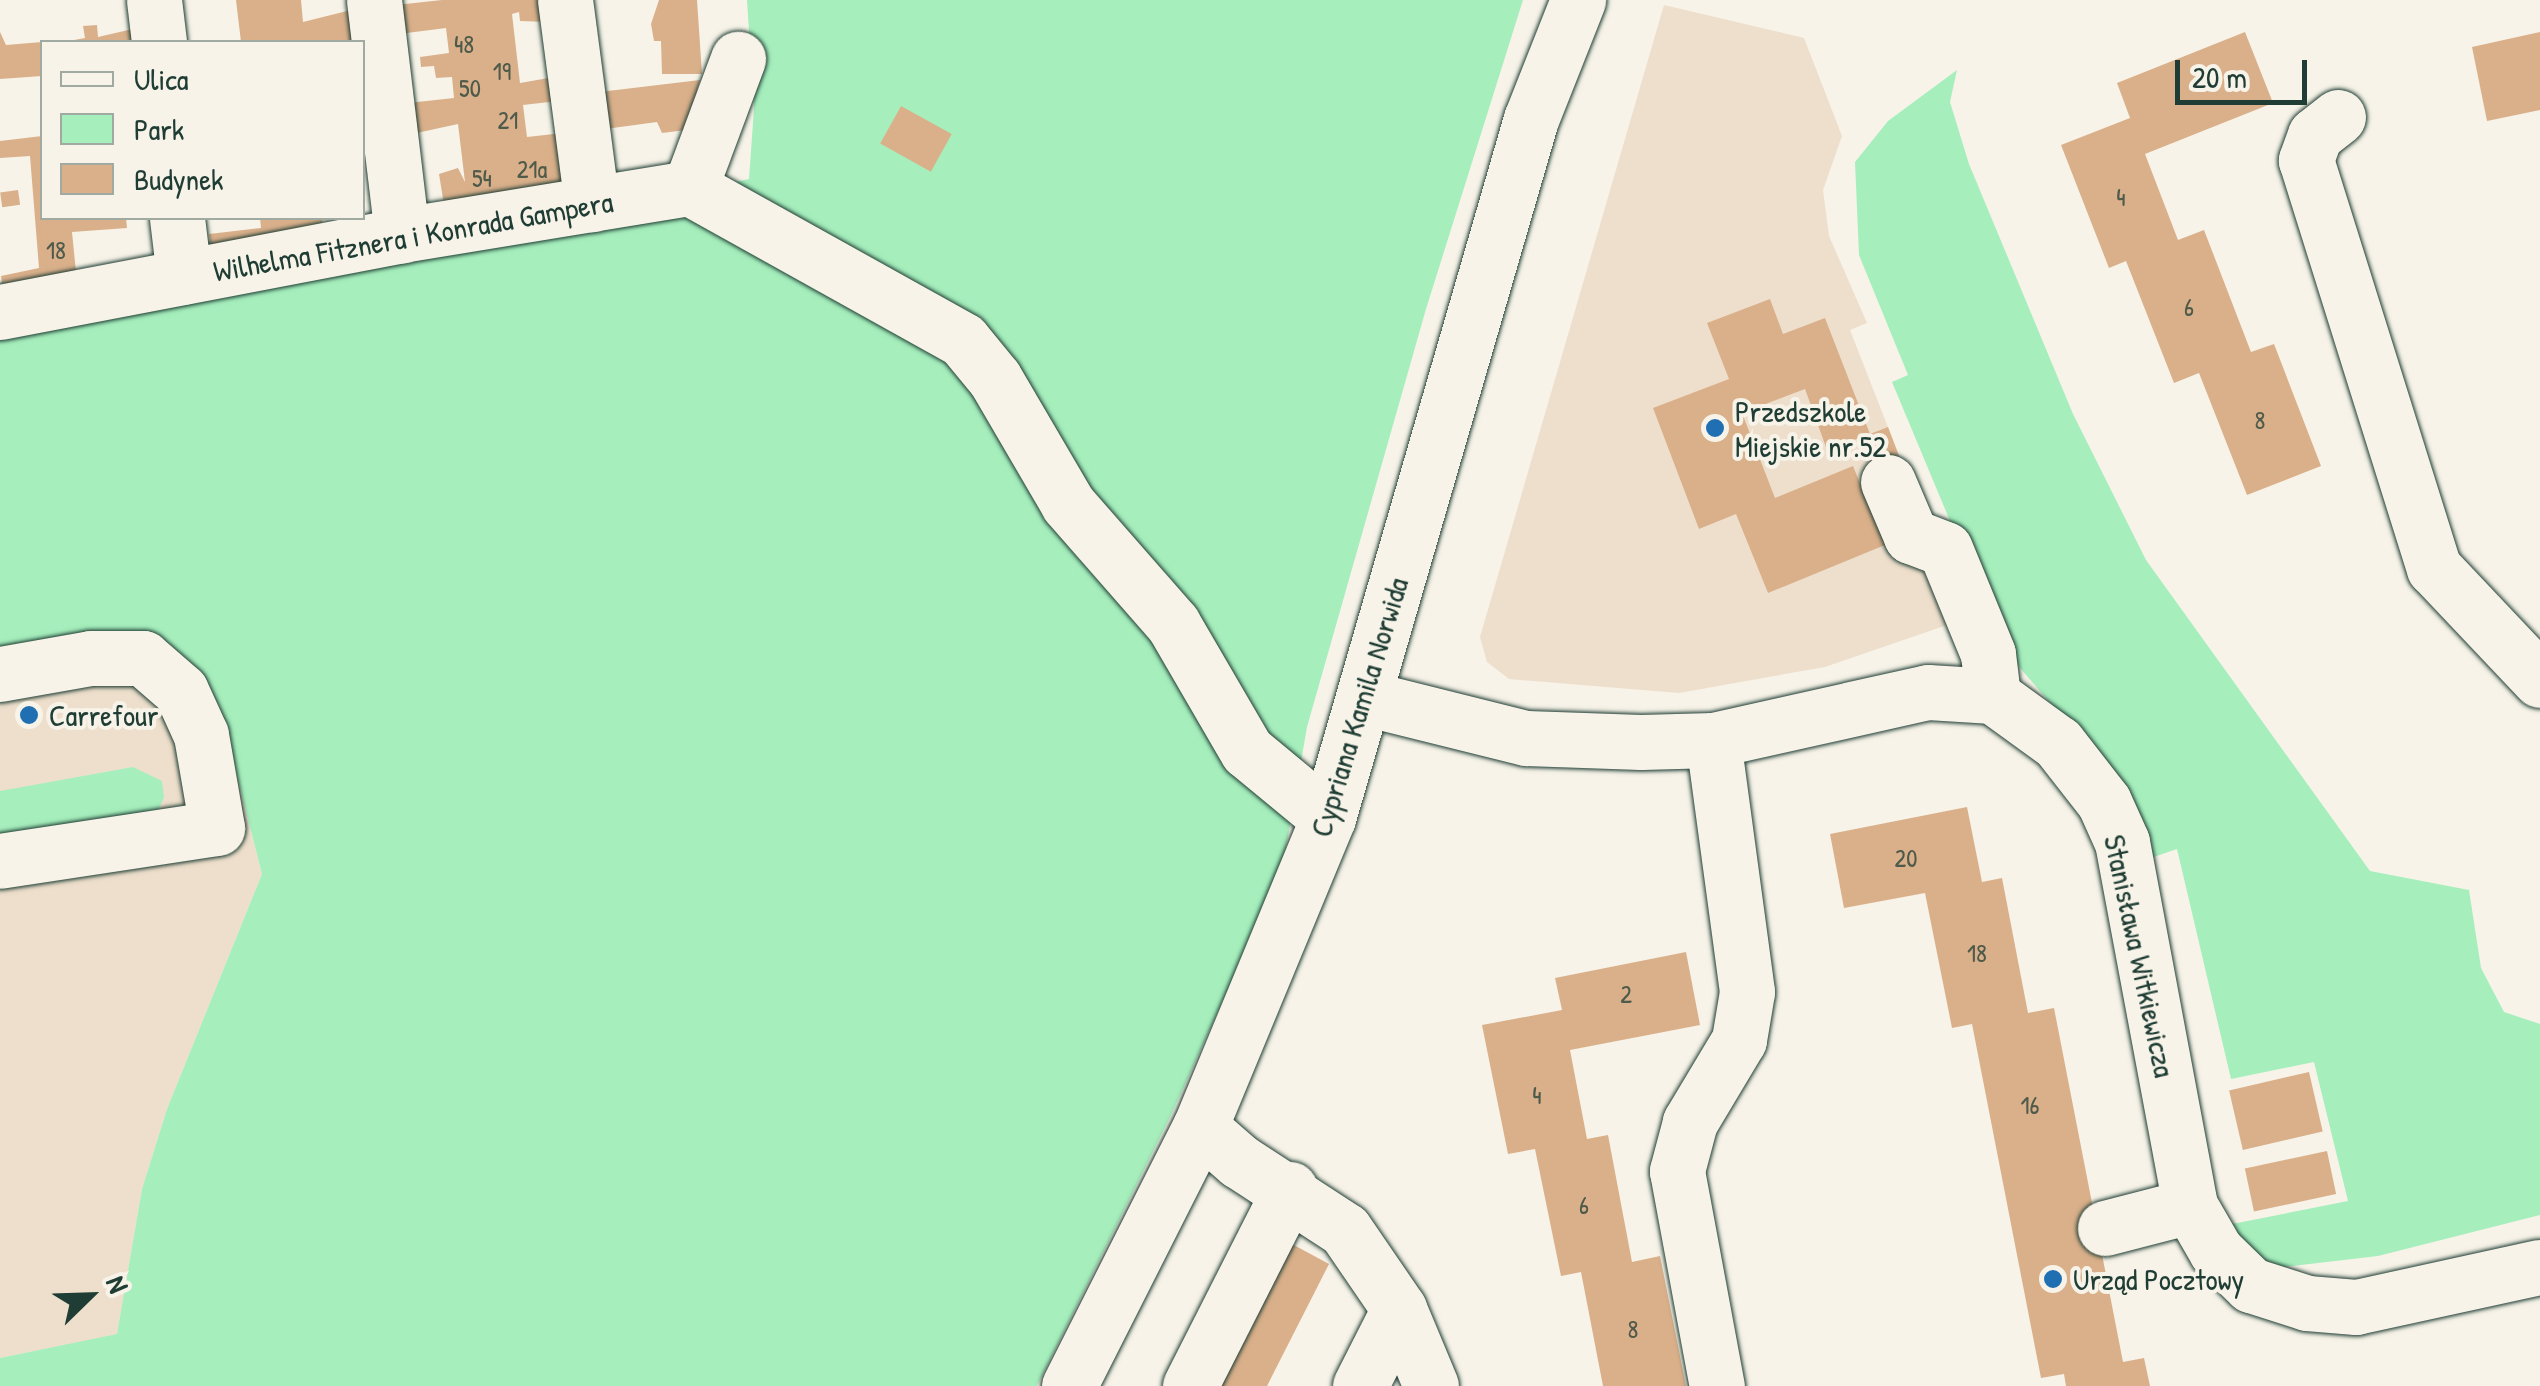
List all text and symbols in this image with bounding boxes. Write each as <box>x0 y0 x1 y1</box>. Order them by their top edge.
house number: 48 <box>454 29 474 59</box>
legend <box>40 40 365 220</box>
scale bar <box>2180 40 2312 102</box>
house number: 19 <box>493 56 511 86</box>
text: 20 m <box>2192 57 2247 97</box>
text: Ulica <box>134 59 189 99</box>
house number: 50 <box>459 73 481 103</box>
house number: 21 <box>498 105 518 135</box>
text: Park <box>134 109 184 149</box>
house number: 21a <box>517 154 547 184</box>
text: Budynek <box>134 159 224 199</box>
house number: 54 <box>472 163 492 193</box>
house number: 4 <box>2116 182 2126 212</box>
street label: Wilhelma Fitznera i Konrada Gampera <box>211 183 615 289</box>
house number: 18 <box>46 235 66 265</box>
house number: 6 <box>2184 292 2194 322</box>
place label: Przedszkole Miejskie nr.52 <box>1735 393 1886 464</box>
house number: 8 <box>2255 405 2265 435</box>
marker: Przedszkole Miejskie nr.52 <box>1704 417 1726 439</box>
street label: Cypriana Kamila Norwida <box>1302 573 1416 841</box>
place label: Carrefour <box>49 697 159 733</box>
marker: Carrefour <box>18 704 40 726</box>
street label: Stanisława Witkiewicza <box>2097 832 2183 1080</box>
house number: 20 <box>1895 843 1917 873</box>
house number: 18 <box>1967 938 1987 968</box>
house number: 2 <box>1620 979 1632 1009</box>
house number: 4 <box>1532 1080 1542 1110</box>
house number: 16 <box>2020 1090 2040 1120</box>
house number: 6 <box>1579 1190 1589 1220</box>
north arrow <box>40 1246 140 1346</box>
place label: Urząd Pocztowy <box>2073 1261 2244 1297</box>
marker: Urząd Pocztowy <box>2042 1268 2064 1290</box>
text: N <box>97 1270 138 1299</box>
house number: 8 <box>1628 1314 1638 1344</box>

